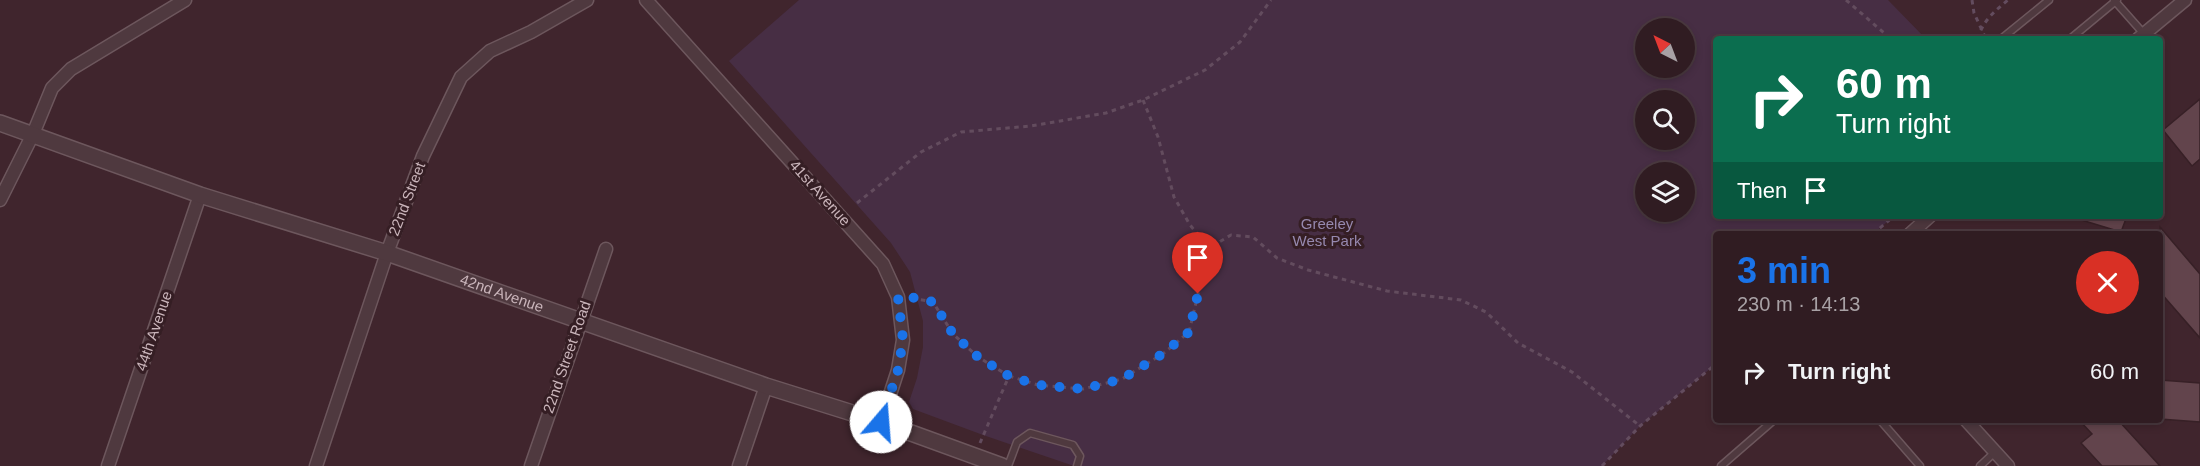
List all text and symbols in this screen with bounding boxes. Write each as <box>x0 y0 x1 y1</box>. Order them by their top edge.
north arrow <box>1635 18 1695 78</box>
map controls <box>1635 18 1695 222</box>
icon: right <box>1737 60 1815 138</box>
text: 60 m <box>1836 60 1932 107</box>
button: search <box>1635 90 1695 150</box>
text: Turn right <box>1836 109 1951 139</box>
street label: 41st Avenue <box>787 156 854 229</box>
street label: 22nd Street <box>385 159 429 238</box>
button: layers <box>1635 162 1695 222</box>
icon: arrive <box>1799 174 1832 207</box>
text: Then <box>1737 178 1787 203</box>
park label: Greeley West Park <box>1293 215 1362 249</box>
pin <box>1172 232 1223 294</box>
icon: arrive <box>1181 241 1214 274</box>
text: 3 min <box>1737 250 1831 291</box>
button: close <box>2076 251 2139 314</box>
street label: 42nd Avenue <box>458 270 546 315</box>
street label: 44th Avenue <box>132 289 175 373</box>
text: 230 m · 14:13 <box>1737 293 1860 315</box>
street label: 22nd Street Road <box>539 298 594 415</box>
icon: right <box>1737 356 1770 389</box>
text: Turn right <box>1788 359 1890 384</box>
text: 60 m <box>2090 359 2139 384</box>
position arrow <box>849 390 913 454</box>

